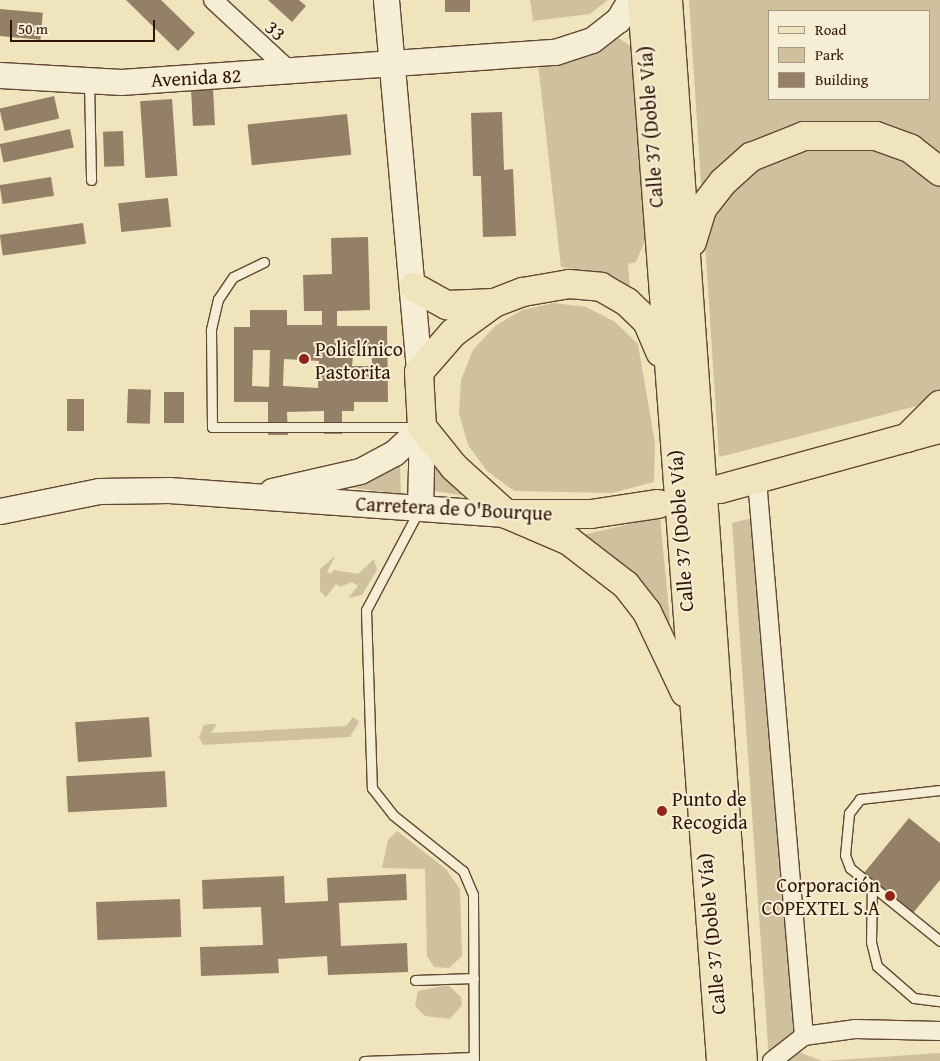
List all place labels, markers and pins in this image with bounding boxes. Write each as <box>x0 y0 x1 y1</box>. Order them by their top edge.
place label: Policlínico Pastorita <box>315 336 403 383</box>
marker: Policlínico Pastorita <box>297 352 311 366</box>
place label: Punto de Recogida <box>672 787 748 834</box>
marker: Punto de Recogida <box>656 805 668 817</box>
place label: Corporación COPEXTEL S.A <box>761 872 880 919</box>
marker: Corporación COPEXTEL S.A <box>884 890 896 902</box>

